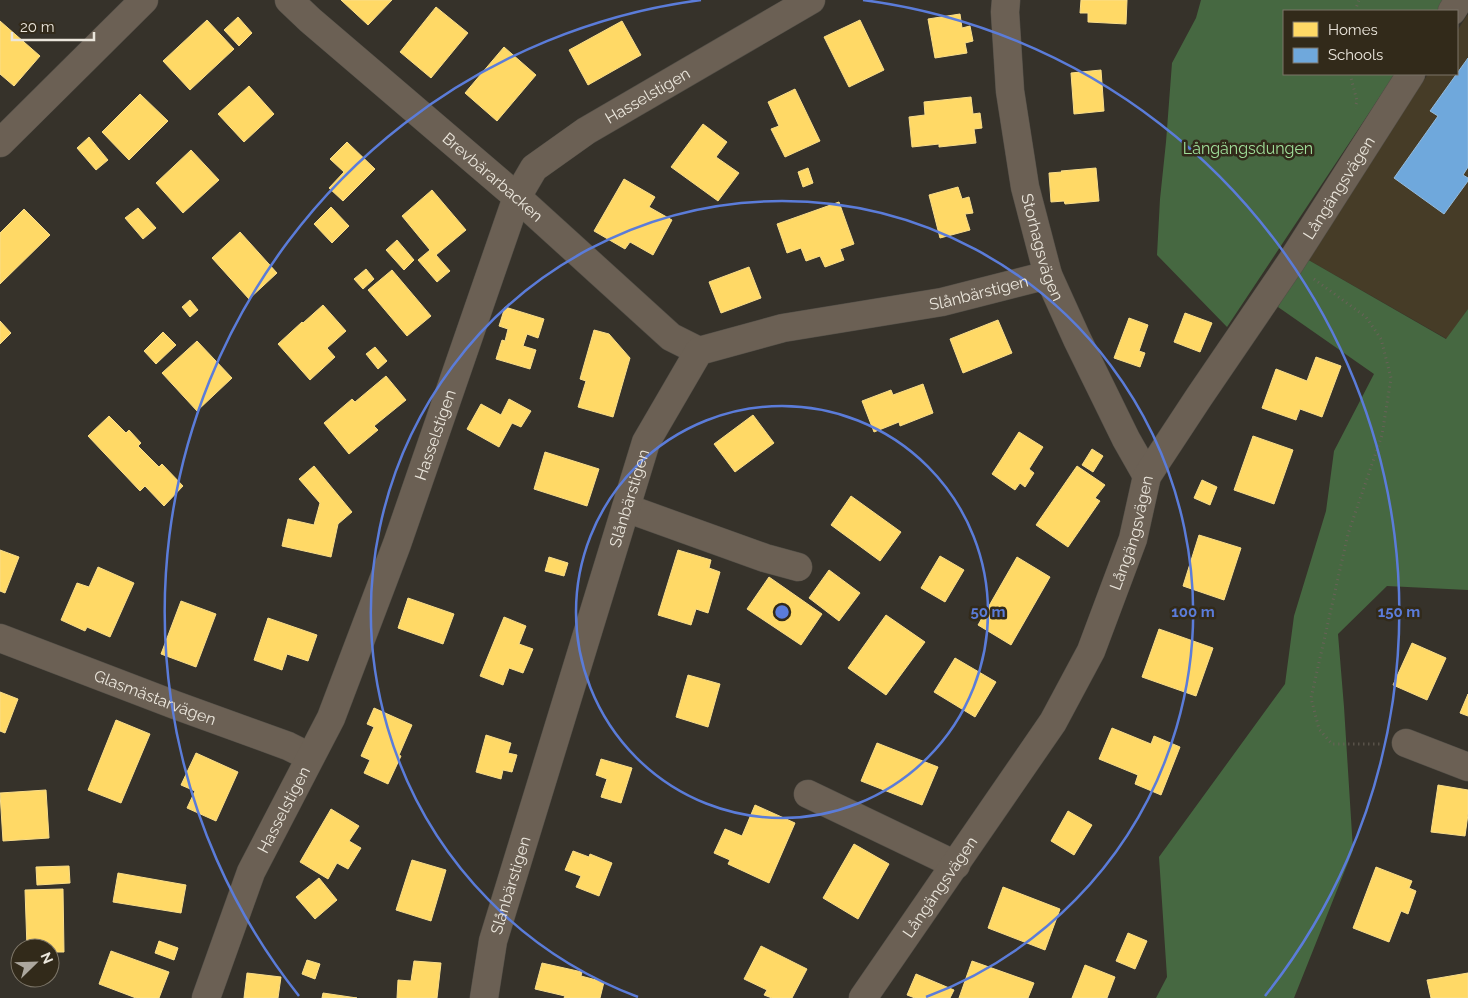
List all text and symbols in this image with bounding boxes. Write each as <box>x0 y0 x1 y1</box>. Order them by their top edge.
scale bar <box>12 10 95 42</box>
legend <box>1283 10 1458 75</box>
text: 20 m <box>20 18 55 36</box>
text: Homes <box>1328 21 1378 39</box>
text: Schools <box>1328 46 1383 64</box>
street label: Hasselstigen <box>602 64 693 128</box>
street label: Brevbärarbacken <box>439 129 547 226</box>
street label: Långängsvägen <box>1299 133 1379 243</box>
park label: Långängsdungen <box>1183 139 1313 158</box>
street label: Storhagsvägen <box>1017 192 1067 304</box>
street label: Slånbärstigen <box>928 271 1030 314</box>
street label: Hasselstigen <box>411 387 460 483</box>
street label: Slånbärstigen <box>605 447 653 550</box>
street label: Långängsvägen <box>1106 474 1157 593</box>
centre of rings <box>773 603 791 621</box>
text: 50 m <box>970 603 1006 621</box>
text: 100 m <box>1171 603 1215 621</box>
text: 150 m <box>1378 603 1420 621</box>
street label: Glasmästarvägen <box>91 666 219 729</box>
street label: Hasselstigen <box>253 763 314 856</box>
street label: Långängsvägen <box>899 833 981 941</box>
street label: Slånbärstigen <box>487 834 535 937</box>
north arrow <box>10 938 60 988</box>
text: N <box>38 950 56 966</box>

